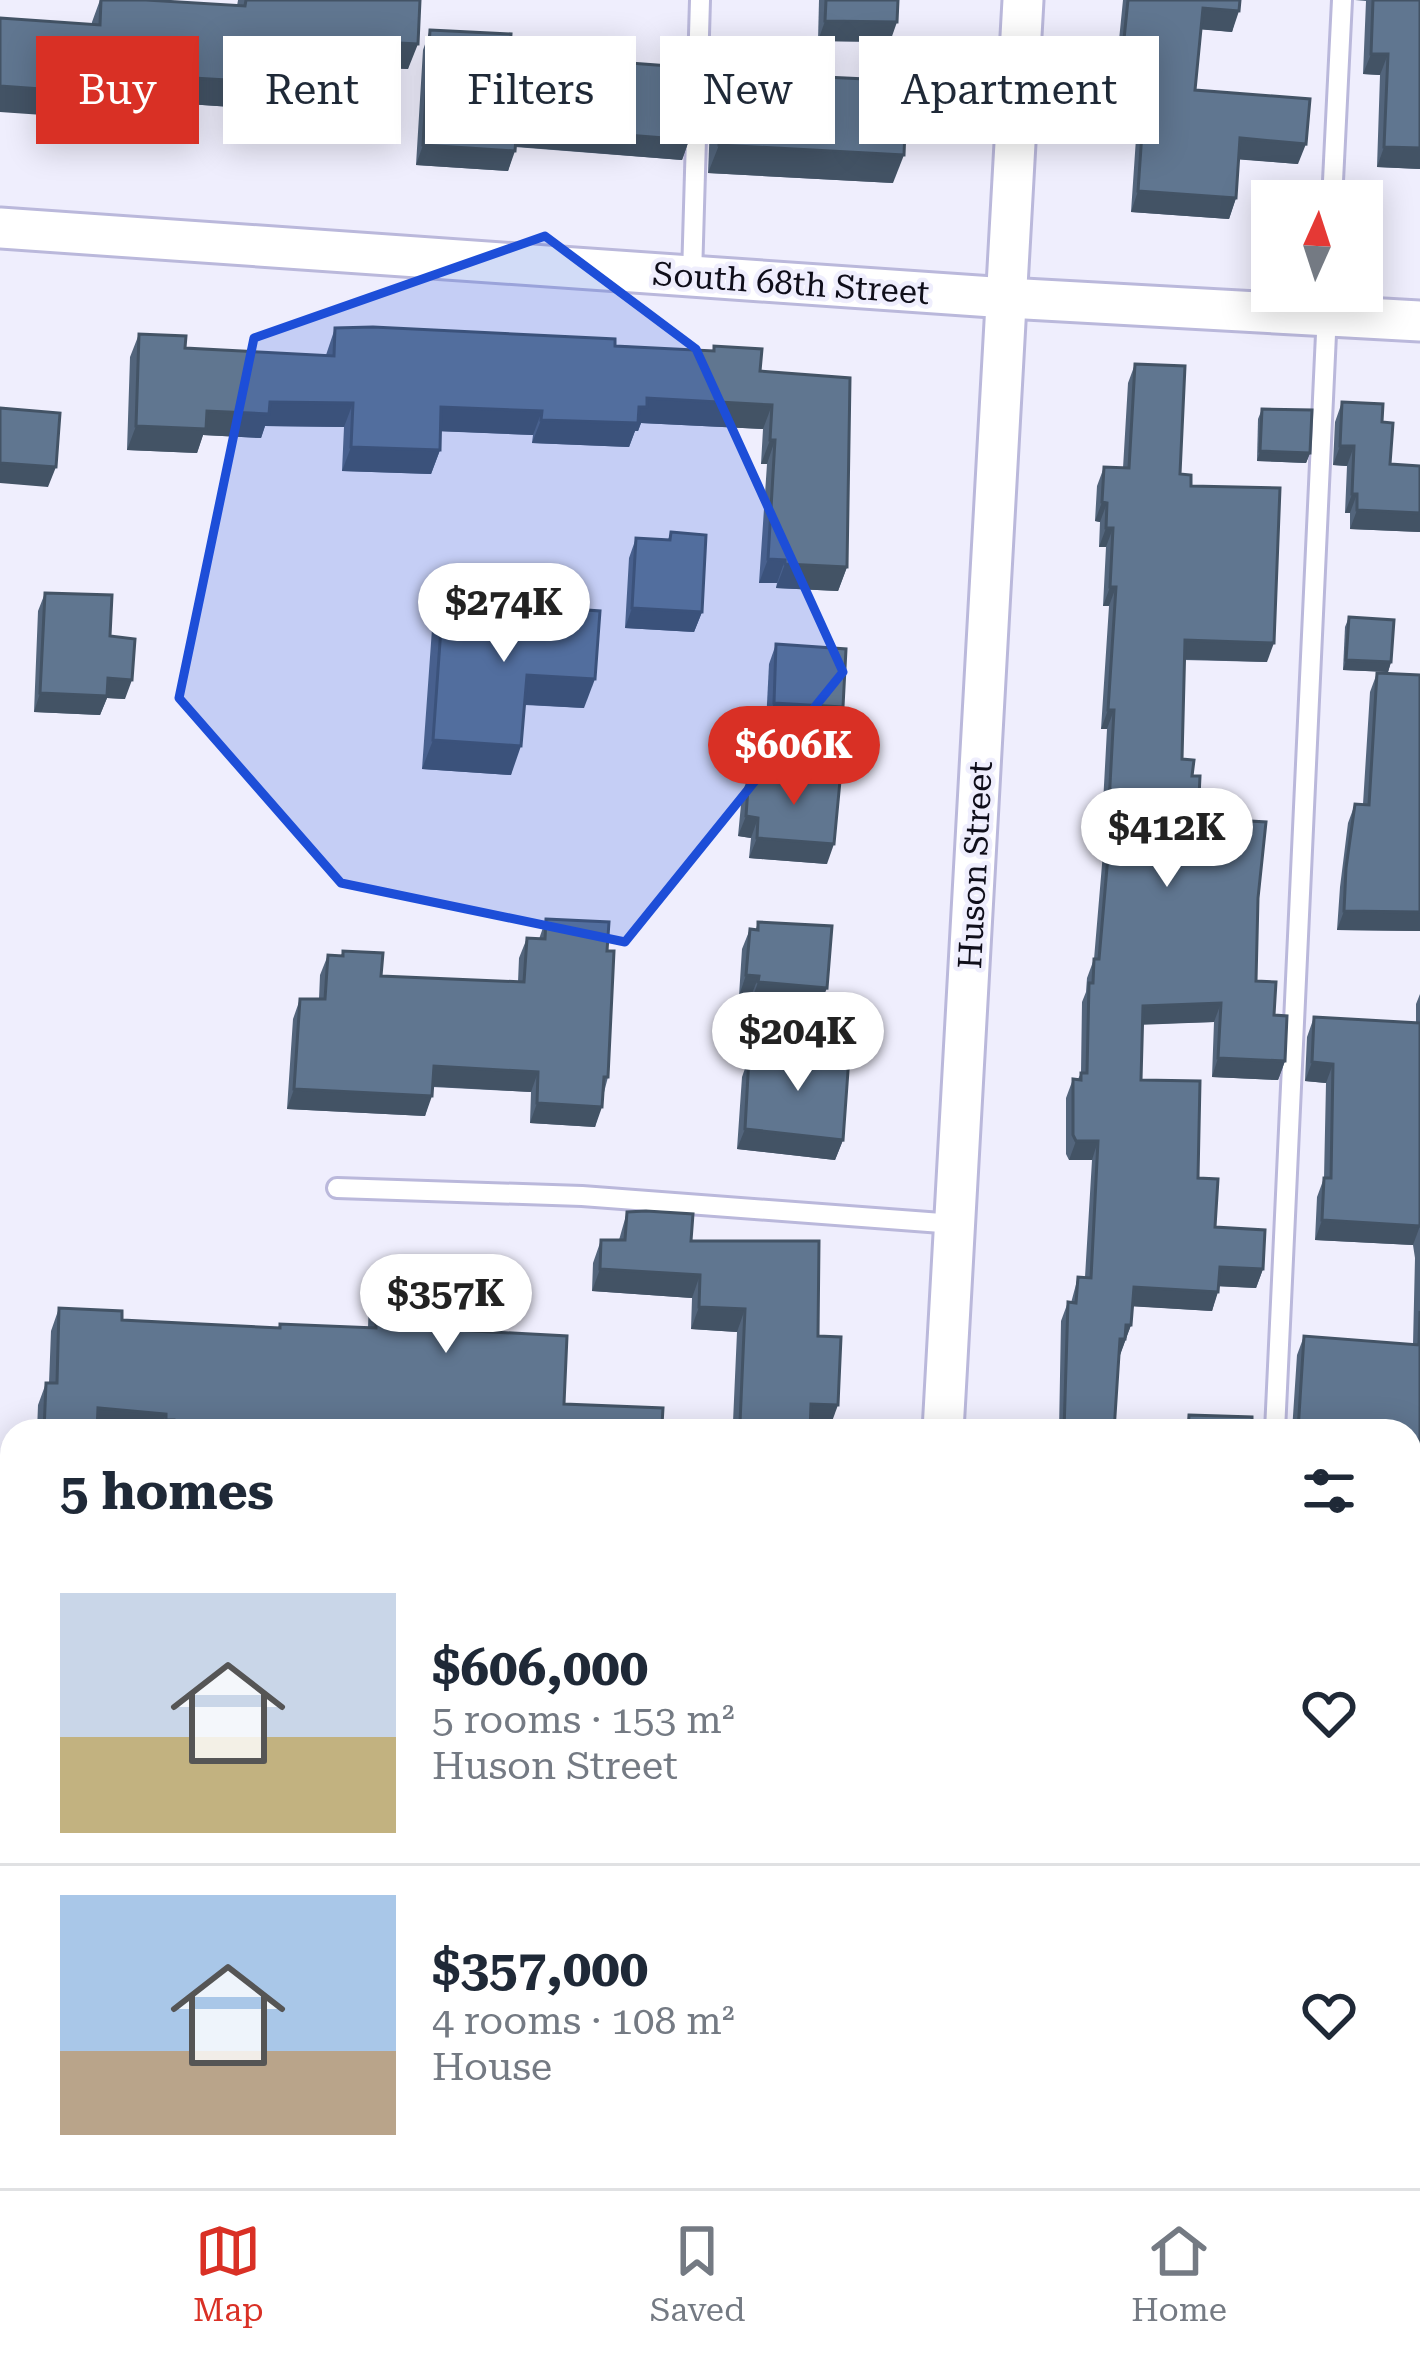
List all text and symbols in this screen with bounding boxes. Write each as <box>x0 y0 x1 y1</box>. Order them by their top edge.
chip: Buy <box>36 36 199 144</box>
chip: Rent <box>223 36 401 144</box>
chip: Filters <box>425 36 636 144</box>
chip: New <box>660 36 835 144</box>
chip: Apartment <box>859 36 1159 144</box>
north arrow <box>1251 180 1383 312</box>
map controls <box>1251 180 1383 312</box>
street label: South 68th Street <box>651 254 931 312</box>
pin: $274K <box>420 563 588 665</box>
text: $274K <box>445 579 563 625</box>
pin: $606K <box>710 706 878 808</box>
text: $606K <box>735 722 853 768</box>
street label: Huson Street <box>950 760 1000 970</box>
pin: $412K <box>1083 788 1251 890</box>
text: $412K <box>1108 804 1226 850</box>
pin: $204K <box>714 992 882 1094</box>
text: $204K <box>739 1008 857 1054</box>
pin: $357K <box>362 1254 530 1356</box>
text: $357K <box>387 1270 505 1316</box>
icon: filters <box>1296 1458 1362 1524</box>
text: 5 homes <box>60 1462 274 1521</box>
text: $606,000 <box>432 1638 648 1697</box>
icon: home <box>156 1641 300 1785</box>
icon: heart <box>1296 1680 1362 1746</box>
text: 5 rooms · 153 m² <box>432 1697 735 1743</box>
text: Huson Street <box>432 1743 678 1789</box>
text: $357,000 <box>432 1939 648 1998</box>
icon: home <box>156 1943 300 2087</box>
icon: heart <box>1296 1982 1362 2048</box>
text: 4 rooms · 108 m² <box>432 1998 735 2044</box>
text: House <box>432 2044 552 2090</box>
tab: Map <box>193 2218 264 2329</box>
tab: Saved <box>650 2218 745 2329</box>
tab: Home <box>1131 2218 1227 2329</box>

